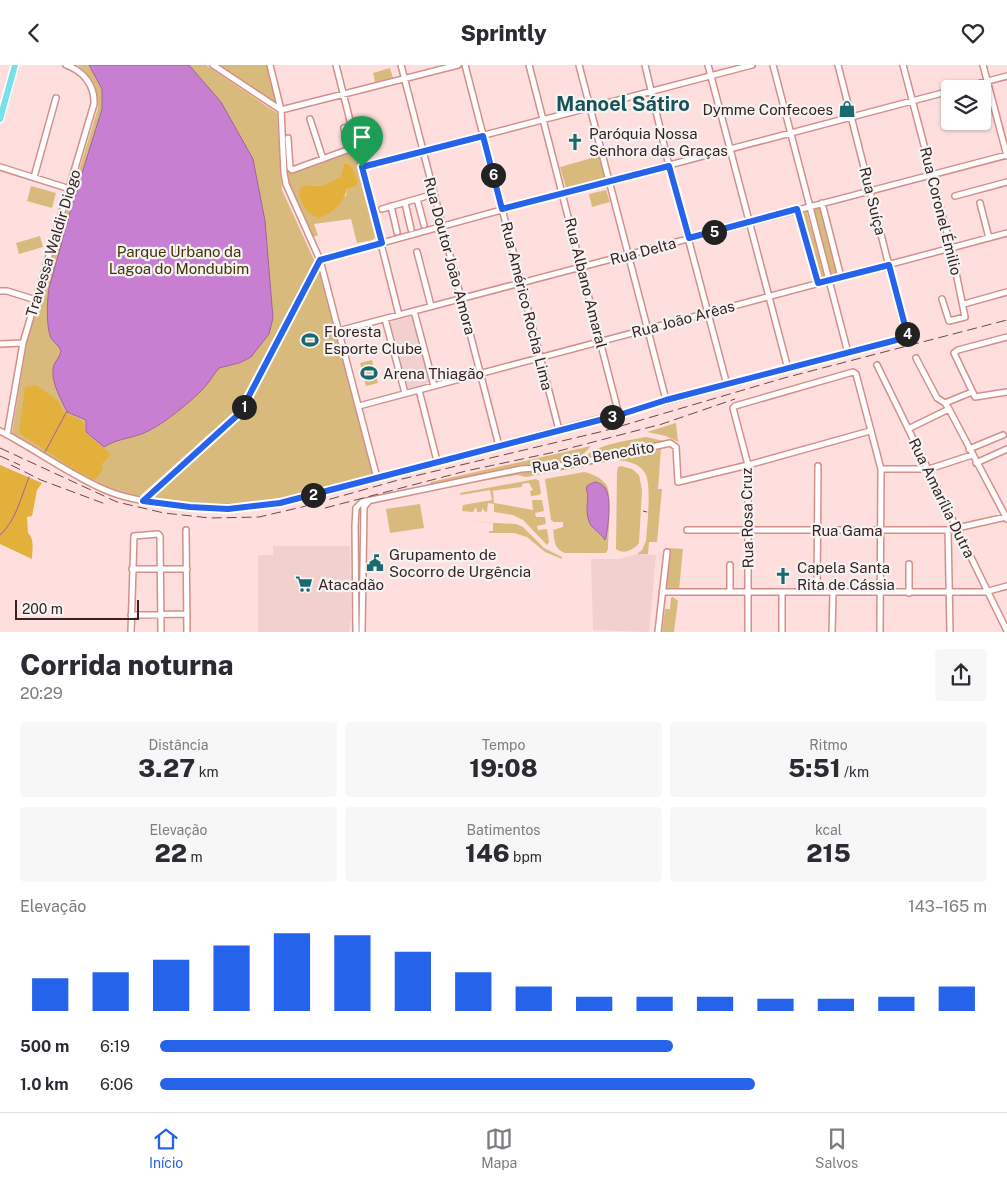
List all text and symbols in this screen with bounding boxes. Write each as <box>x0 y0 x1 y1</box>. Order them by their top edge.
icon: back <box>20 19 48 47</box>
icon: heart <box>959 19 987 47</box>
text: Sprintly <box>460 20 547 46</box>
map controls <box>941 80 991 130</box>
button: layers <box>941 80 991 130</box>
district label: Manoel Sátiro <box>556 92 690 116</box>
shop icon: Dymme Confecoes <box>837 99 857 119</box>
place label: Dymme Confecoes <box>702 101 833 118</box>
pin <box>341 116 383 167</box>
icon: arrive <box>348 123 376 151</box>
place label: Paróquia Nossa Senhora das Graças <box>589 125 728 159</box>
church icon: Paróquia Nossa Senhora das Graças <box>565 132 585 152</box>
street label: Rua Coronel Émilio <box>917 145 965 277</box>
pin: 6 <box>480 163 506 187</box>
street label: Rua Suíça <box>856 165 890 237</box>
street label: Travessa Waldir Diogo <box>22 167 84 319</box>
text: 6 <box>489 167 498 183</box>
street label: Rua Doutor João Amora <box>421 175 479 337</box>
street label: Rua Albano Amaral <box>562 216 610 350</box>
pin: 5 <box>702 219 726 245</box>
street label: Rua Américo Rocha Lima <box>498 220 556 392</box>
text: 5 <box>710 224 719 240</box>
street label: Rua Delta <box>608 234 678 268</box>
park label: Parque Urbano da Lagoa do Mondubim <box>109 243 249 277</box>
street label: Rua João Arêas <box>630 297 736 341</box>
pin: 4 <box>894 321 920 347</box>
place label: Floresta Esporte Clube <box>324 323 422 357</box>
text: 4 <box>903 326 912 342</box>
sports icon: Floresta Esporte Clube <box>300 330 320 350</box>
sports icon: Arena Thiagão <box>359 363 379 383</box>
place label: Arena Thiagão <box>383 365 484 382</box>
pin: 1 <box>232 395 256 419</box>
text: 1 <box>242 399 248 415</box>
pin: 3 <box>600 405 624 429</box>
text: 3 <box>608 409 617 425</box>
street label: Rua Amarília Dutra <box>906 435 978 561</box>
street label: Rua São Benedito <box>531 438 655 476</box>
street label: Rua Rosa Cruz <box>738 468 756 568</box>
pin: 2 <box>300 483 326 507</box>
text: 2 <box>309 487 318 503</box>
street label: Rua Gama <box>811 522 883 539</box>
place label: Grupamento de Socorro de Urgência <box>389 546 531 580</box>
public building icon: Grupamento de Socorro de Urgência <box>365 553 385 573</box>
place label: Capela Santa Rita de Cássia <box>797 559 895 593</box>
church icon: Capela Santa Rita de Cássia <box>773 566 793 586</box>
supermarket icon: Atacadão <box>294 574 314 594</box>
place label: Atacadão <box>318 576 384 593</box>
scale bar <box>15 597 139 620</box>
text: 200 m <box>22 601 63 617</box>
text: Corrida noturna <box>20 648 233 681</box>
button: share <box>935 649 987 701</box>
text: 20:29 <box>20 684 63 703</box>
text: Distância <box>148 737 209 753</box>
text: Tempo <box>482 737 525 753</box>
text: Ritmo <box>809 737 848 753</box>
text: 3.27 <box>138 753 195 783</box>
text: 19:08 <box>469 753 538 783</box>
text: 5:51 <box>788 753 841 783</box>
text: km <box>195 764 219 780</box>
text: /km <box>841 764 869 780</box>
text: Elevação <box>150 822 208 838</box>
text: Batimentos <box>467 822 540 838</box>
text: kcal <box>815 822 842 838</box>
text: 22 <box>154 838 187 868</box>
text: 146 <box>465 838 510 868</box>
text: 215 <box>806 838 851 868</box>
text: m <box>187 849 203 865</box>
text: bpm <box>510 849 542 865</box>
text: Elevação <box>20 897 86 916</box>
text: 143–165 m <box>908 897 987 916</box>
text: 500 m <box>20 1037 69 1056</box>
text: 6:19 <box>100 1037 130 1056</box>
text: 1.0 km <box>20 1075 69 1094</box>
text: 6:06 <box>100 1075 133 1094</box>
tab: Início <box>149 1125 183 1171</box>
tab: Mapa <box>481 1125 517 1171</box>
tab: Salvos <box>815 1125 858 1171</box>

